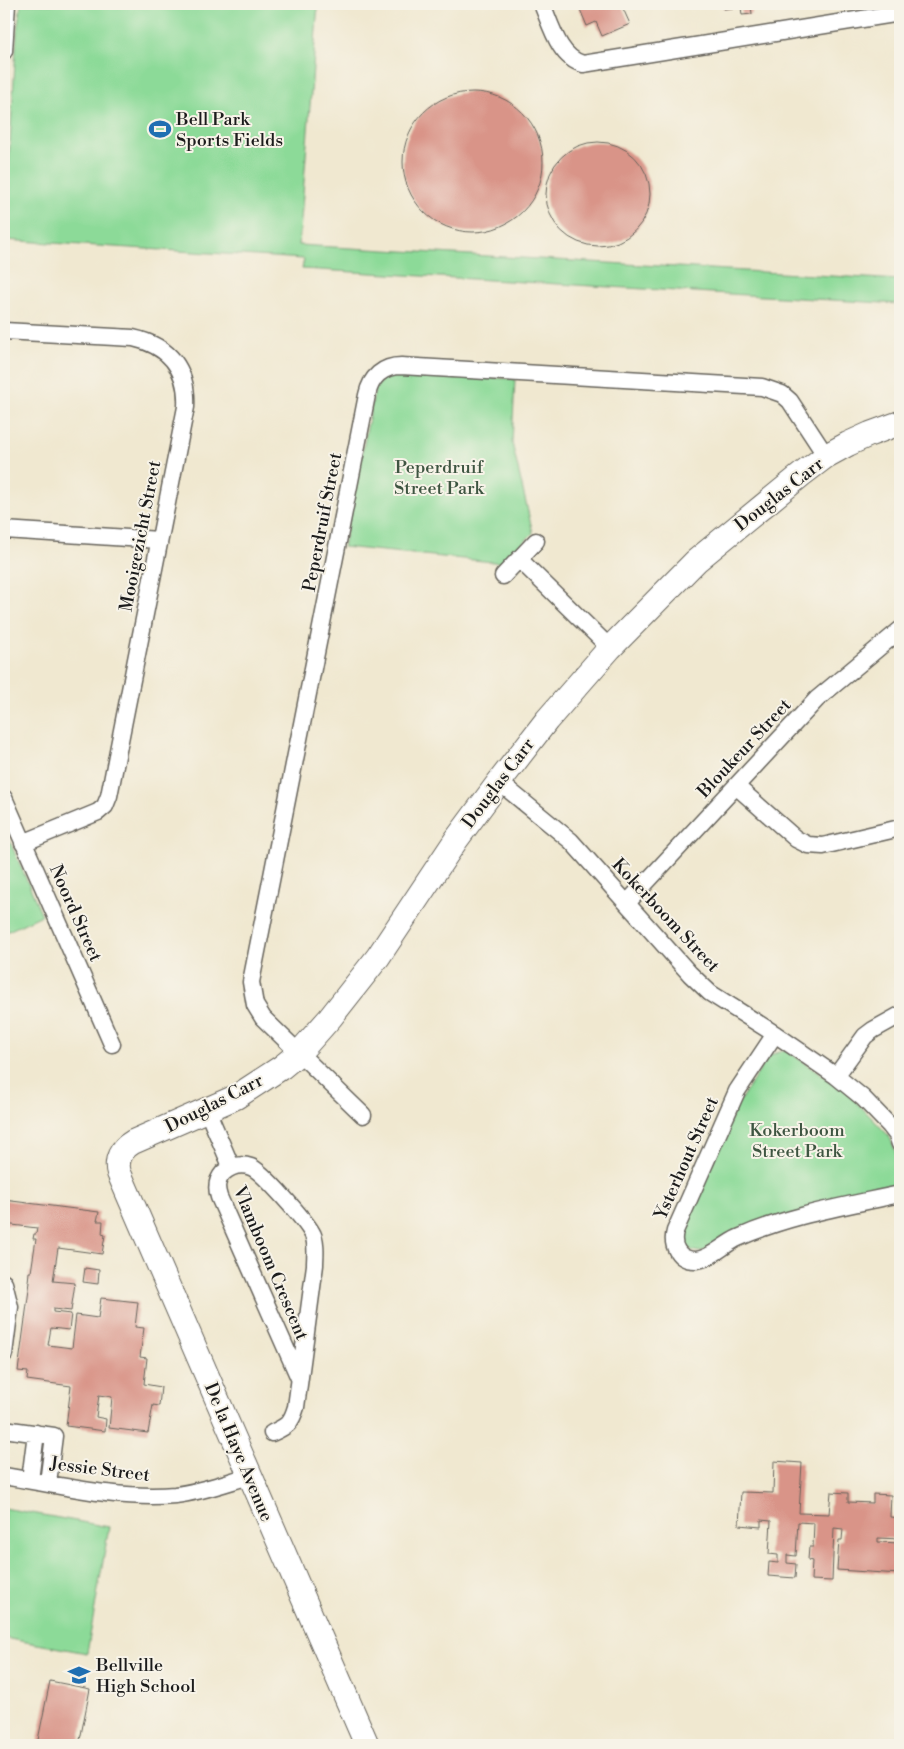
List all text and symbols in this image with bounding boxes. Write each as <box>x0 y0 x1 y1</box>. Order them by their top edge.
place label: Bell Park Sports Fields <box>175 108 283 152</box>
sports icon: Bell Park Sports Fields <box>147 116 173 142</box>
street label: Peperdruif Street <box>298 450 347 594</box>
street label: Douglas Carr <box>730 452 829 536</box>
park label: Peperdruif Street Park <box>394 456 486 500</box>
street label: Mooigezicht Street <box>115 458 167 614</box>
street label: Bloukeur Street <box>692 693 797 803</box>
street label: Douglas Carr <box>457 733 540 833</box>
street label: Kokerboom Street <box>607 853 725 978</box>
street label: Noord Street <box>44 861 107 966</box>
street label: Douglas Carr <box>161 1069 267 1138</box>
street label: Ysterhout Street <box>649 1093 724 1224</box>
park label: Kokerboom Street Park <box>749 1119 845 1163</box>
street label: Vlamboom Crescent <box>227 1182 314 1344</box>
street label: De la Haye Avenue <box>199 1379 278 1525</box>
street label: Jessie Street <box>48 1452 152 1487</box>
place label: Bellville High School <box>95 1654 196 1698</box>
school or university icon: Bellville High School <box>66 1662 92 1688</box>

